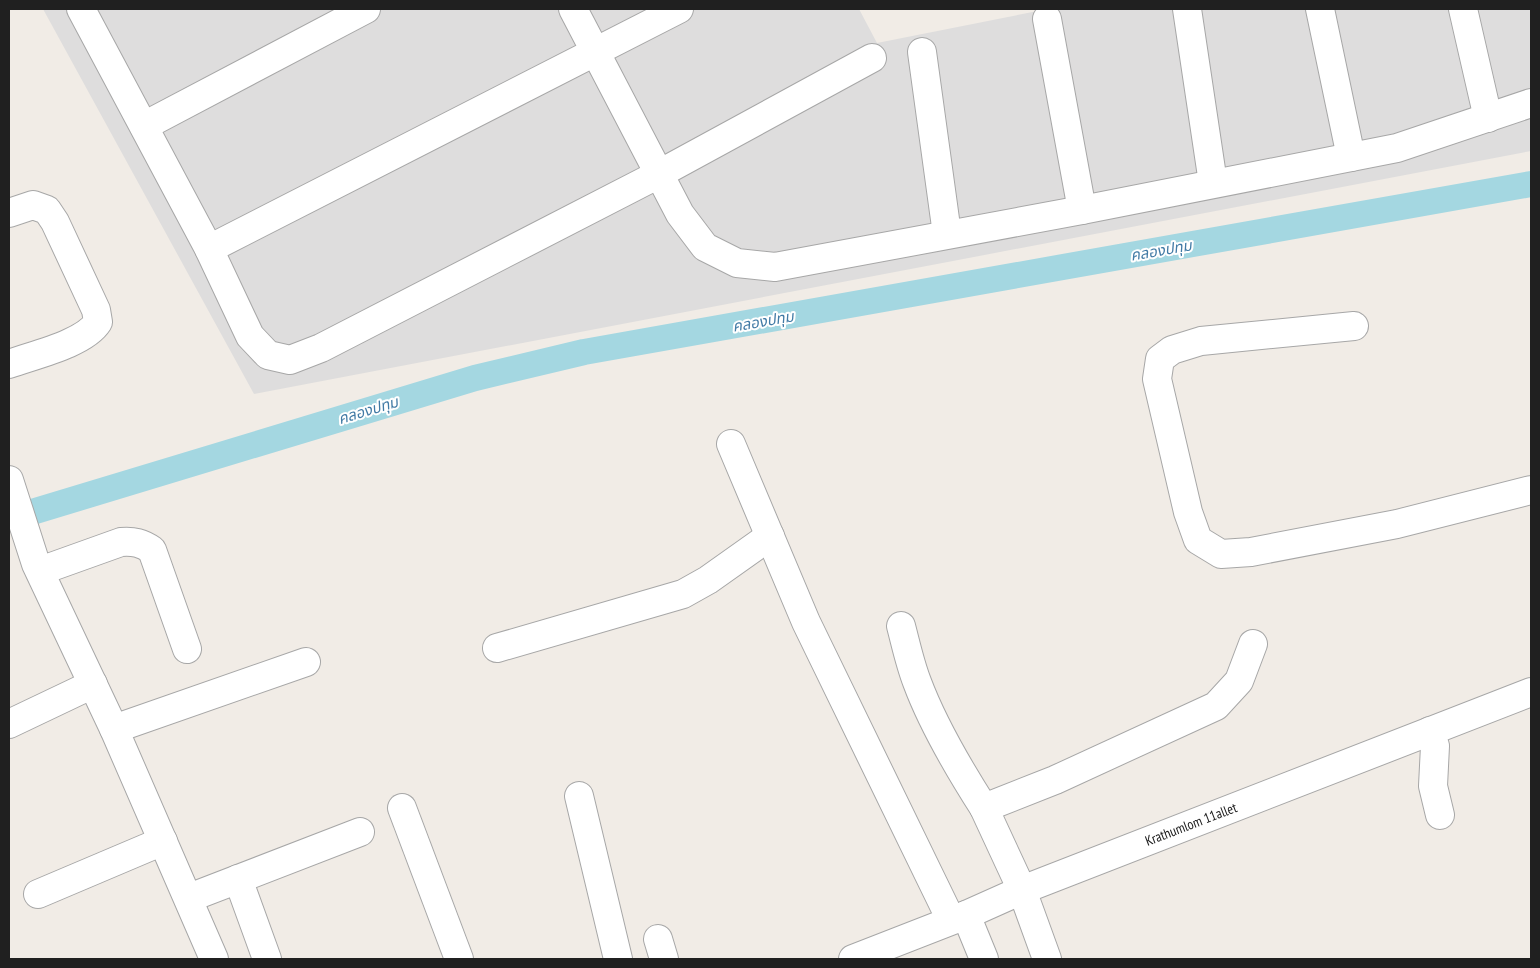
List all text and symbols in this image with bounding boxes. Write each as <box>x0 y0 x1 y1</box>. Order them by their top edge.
water label: คลองปทุม <box>1129 235 1195 265</box>
water label: คลองปทุม <box>731 306 797 336</box>
water label: คลองปทุม <box>336 391 402 428</box>
street label: Krathumlom 11allet <box>1142 798 1240 850</box>

